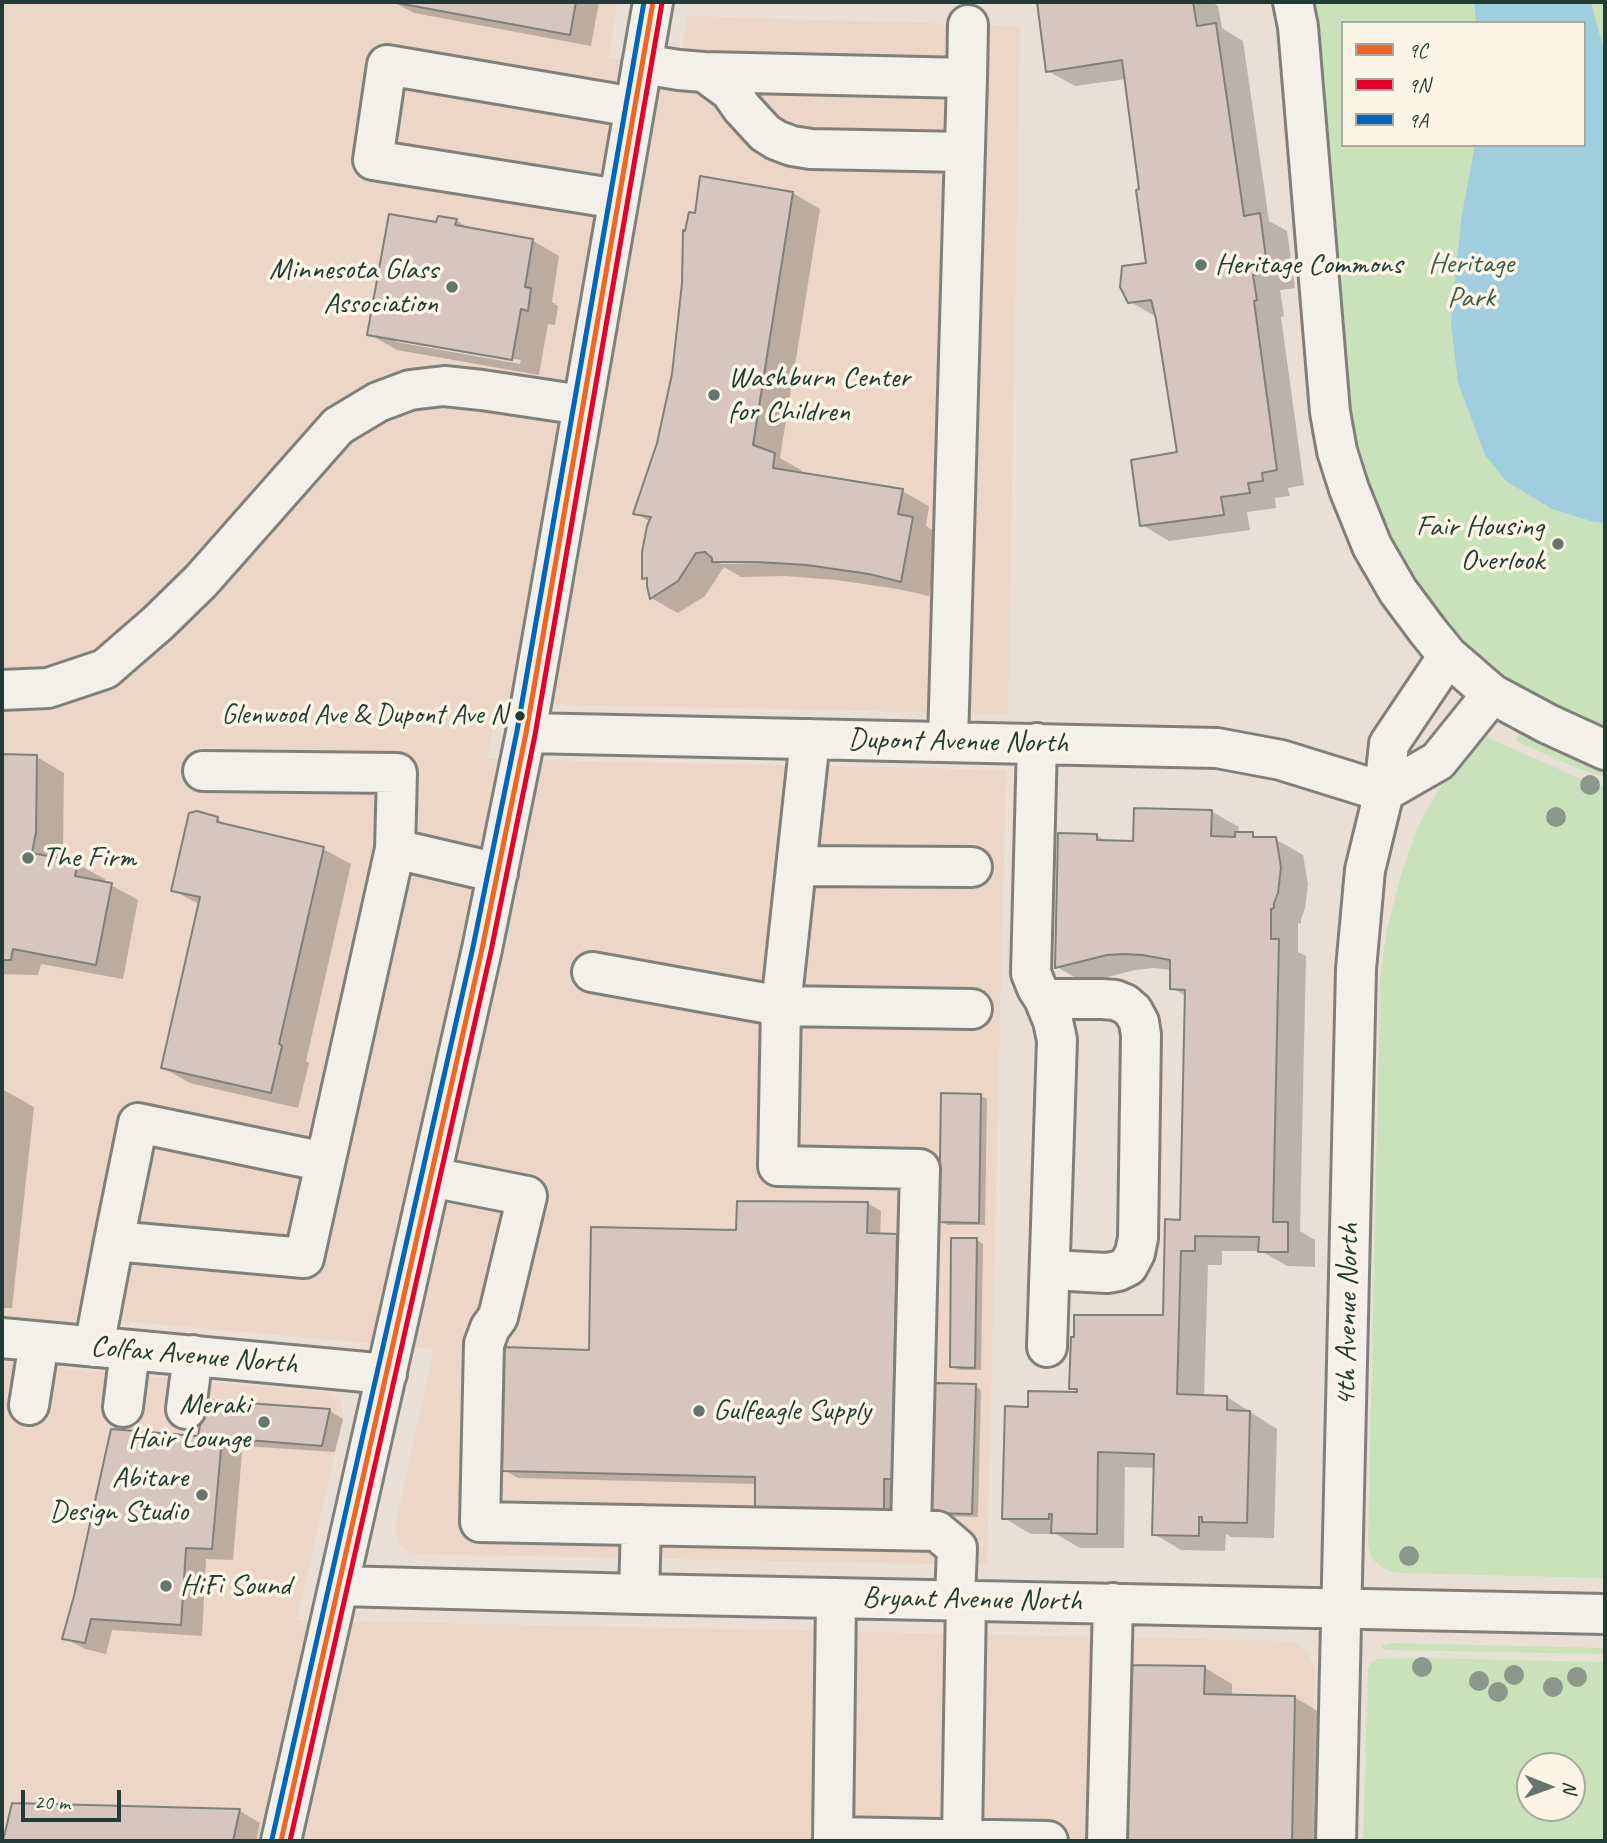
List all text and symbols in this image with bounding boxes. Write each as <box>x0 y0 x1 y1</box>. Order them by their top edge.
legend <box>1341 21 1586 147</box>
text: 9C <box>1408 37 1427 63</box>
text: 9N <box>1408 72 1430 98</box>
text: 9A <box>1408 107 1428 133</box>
park label: Heritage Park <box>1428 246 1514 316</box>
place label: Heritage Commons <box>1215 247 1402 283</box>
place label: Minnesota Glass Association <box>269 252 438 322</box>
marker: Heritage Commons <box>1193 257 1209 273</box>
marker: Minnesota Glass Association <box>444 279 460 295</box>
place label: Washburn Center for Children <box>728 360 910 430</box>
marker: Washburn Center for Children <box>706 387 722 403</box>
place label: Fair Housing Overlook <box>1416 509 1544 580</box>
marker: Fair Housing Overlook <box>1550 536 1566 552</box>
place label: Glenwood Ave & Dupont Ave N <box>222 699 507 733</box>
marker: Glenwood Ave & Dupont Ave N <box>513 709 527 723</box>
street label: Dupont Avenue North <box>848 722 1068 762</box>
place label: The Firm <box>42 840 136 876</box>
marker: The Firm <box>20 850 36 866</box>
street label: 4th Avenue North <box>1328 1223 1368 1407</box>
street label: Colfax Avenue North <box>89 1329 299 1383</box>
place label: Meraki Hair Lounge <box>128 1387 250 1458</box>
place label: Gulfeagle Supply <box>713 1393 871 1429</box>
marker: Gulfeagle Supply <box>691 1403 707 1419</box>
marker: Meraki Hair Lounge <box>256 1414 272 1430</box>
place label: Abitare Design Studio <box>49 1460 188 1530</box>
marker: Abitare Design Studio <box>194 1487 210 1503</box>
place label: HiFi Sound <box>180 1568 291 1604</box>
marker: HiFi Sound <box>158 1578 174 1594</box>
street label: Bryant Avenue North <box>862 1580 1082 1620</box>
north arrow <box>1516 1752 1586 1822</box>
scale bar <box>24 1776 124 1820</box>
text: N <box>1558 1781 1582 1793</box>
text: 20 m <box>34 1789 70 1815</box>

